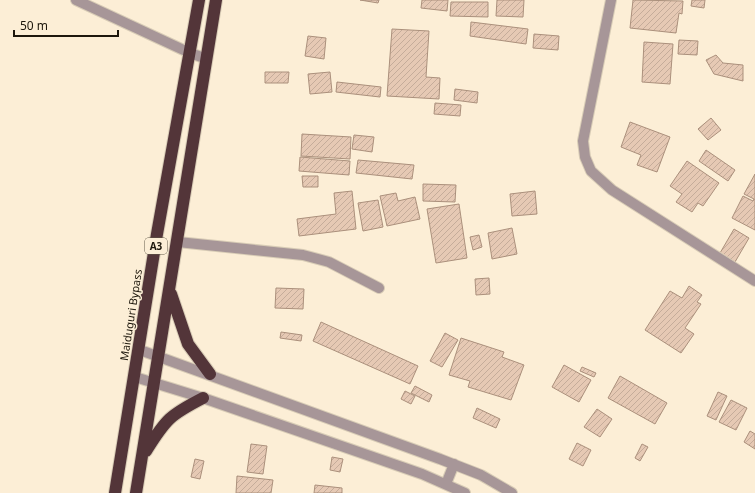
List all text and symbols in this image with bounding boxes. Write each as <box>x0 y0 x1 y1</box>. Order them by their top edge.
scale bar <box>14 12 118 38</box>
text: 50 m <box>20 17 48 34</box>
road number: A3 <box>145 238 167 254</box>
street label: Maiduguri Bypass <box>116 268 145 362</box>

